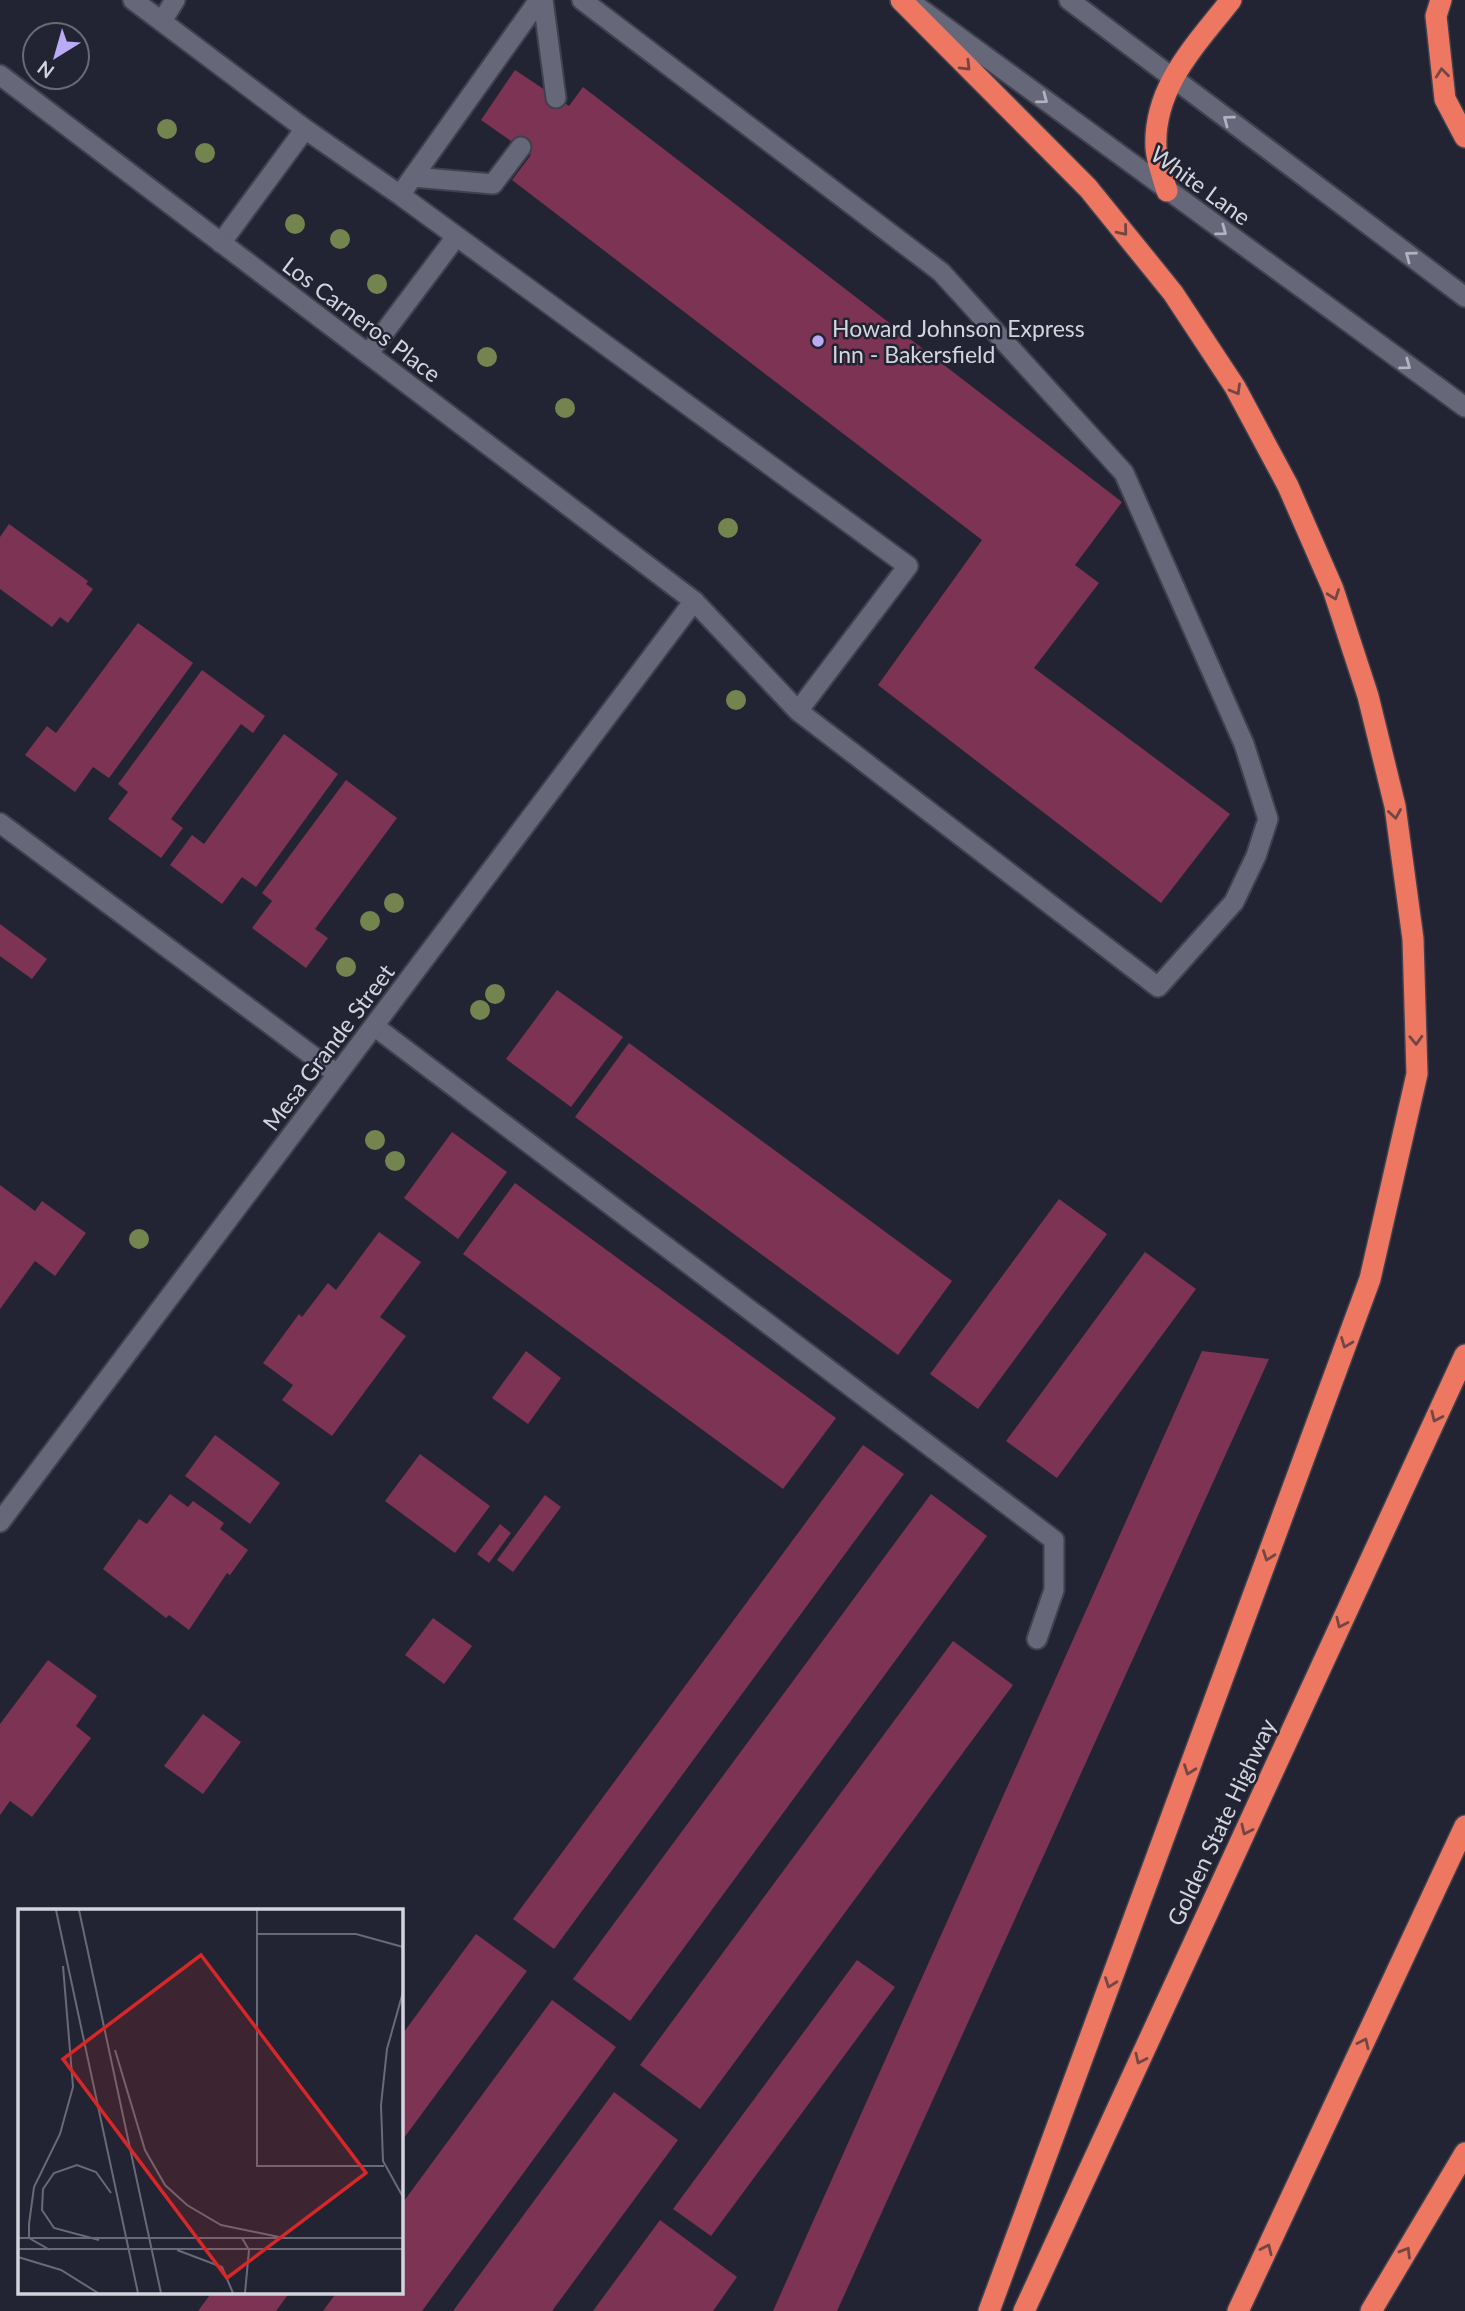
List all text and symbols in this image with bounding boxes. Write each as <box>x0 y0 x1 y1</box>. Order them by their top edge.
north arrow <box>21 21 91 91</box>
text: N <box>33 56 58 84</box>
one-way arrow <box>958 57 971 70</box>
one-way arrow <box>1435 68 1450 79</box>
one-way arrow <box>1035 91 1047 103</box>
one-way arrow <box>1224 115 1236 128</box>
street label: White Lane <box>1146 139 1256 231</box>
one-way arrow <box>1114 223 1127 235</box>
one-way arrow <box>1214 223 1227 235</box>
street label: Los Carneros Place <box>278 251 446 387</box>
one-way arrow <box>1406 252 1418 265</box>
place label: Howard Johnson Express Inn - Bakersfield <box>832 314 1085 368</box>
marker: Howard Johnson Express Inn - Bakersfield <box>810 333 826 349</box>
one-way arrow <box>1398 356 1411 369</box>
one-way arrow <box>1228 382 1241 395</box>
one-way arrow <box>1326 588 1340 600</box>
one-way arrow <box>1388 808 1403 819</box>
street label: Mesa Grande Street <box>256 958 400 1136</box>
one-way arrow <box>1409 1035 1424 1046</box>
one-way arrow <box>1340 1336 1354 1348</box>
one-way arrow <box>1431 1410 1445 1422</box>
one-way arrow <box>1263 1550 1277 1562</box>
one-way arrow <box>1335 1616 1349 1629</box>
street label: Golden State Highway <box>1161 1714 1281 1930</box>
one-way arrow <box>1184 1763 1198 1775</box>
one-way arrow <box>1240 1823 1254 1835</box>
inset map <box>18 1909 402 2294</box>
one-way arrow <box>1105 1977 1119 1989</box>
one-way arrow <box>1355 2038 1369 2050</box>
one-way arrow <box>1134 2052 1148 2064</box>
one-way arrow <box>1259 2244 1273 2256</box>
one-way arrow <box>1397 2247 1410 2260</box>

